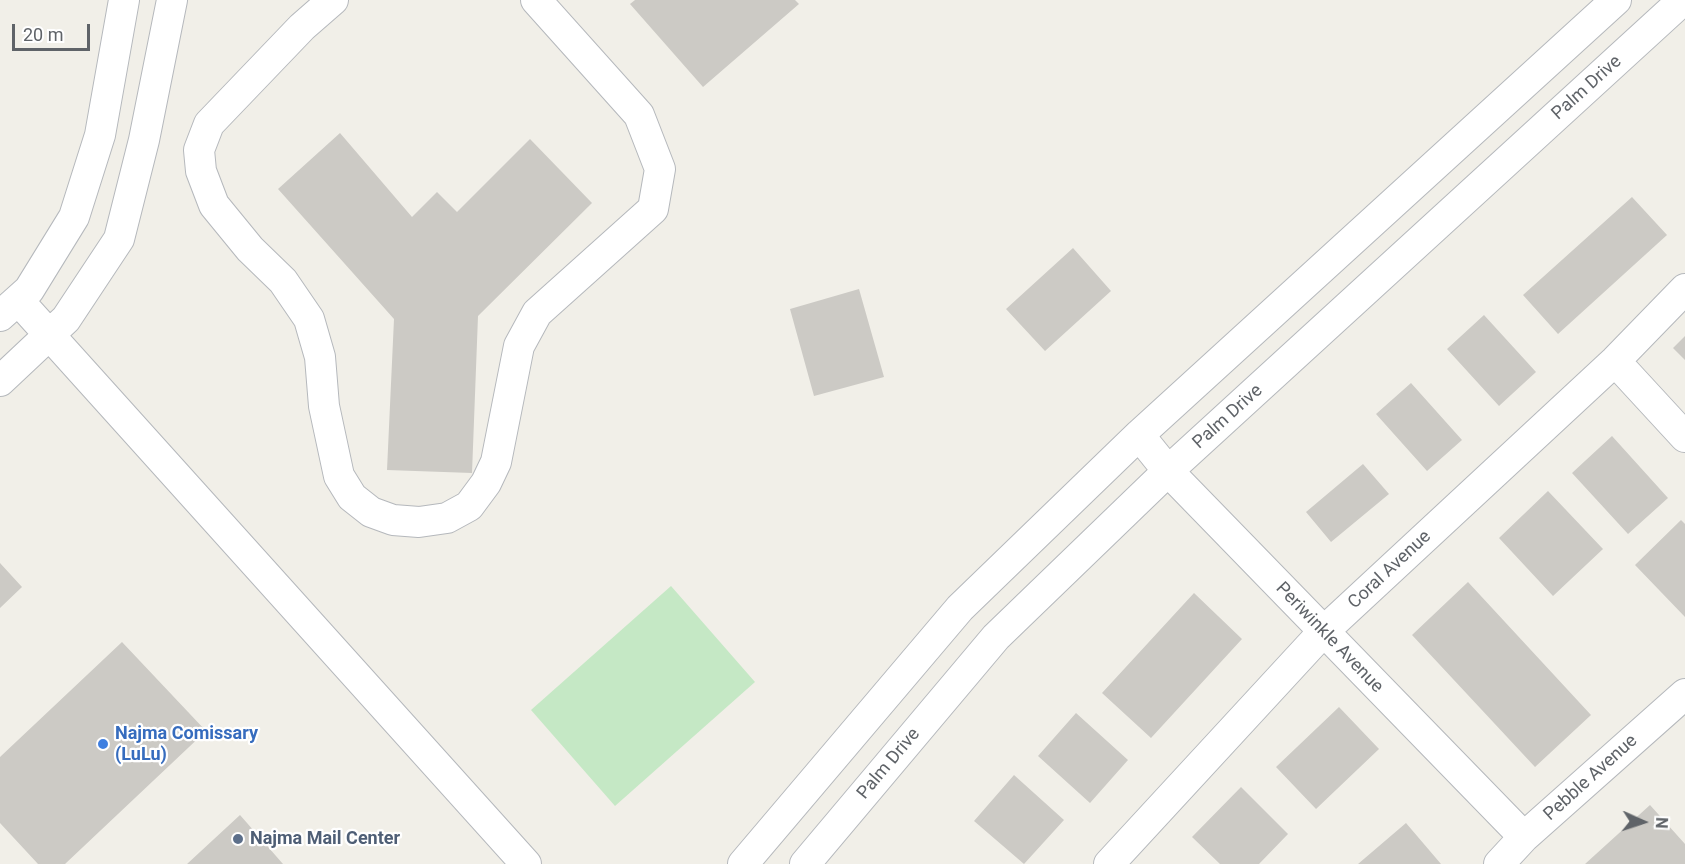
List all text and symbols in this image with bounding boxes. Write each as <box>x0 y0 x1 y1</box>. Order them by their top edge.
scale bar <box>15 12 93 50</box>
text: 20 m <box>23 24 63 45</box>
street label: Palm Drive <box>1548 51 1626 125</box>
street label: Palm Drive <box>1189 380 1267 454</box>
street label: Coral Avenue <box>1344 526 1436 614</box>
street label: Periwinkle Avenue <box>1271 578 1387 698</box>
place label: Najma Comissary (LuLu) <box>115 723 258 766</box>
street label: Palm Drive <box>853 724 925 804</box>
street label: Pebble Avenue <box>1540 730 1642 826</box>
marker: Najma Comissary (LuLu) <box>96 737 110 751</box>
north arrow <box>1613 792 1673 852</box>
text: N <box>1652 817 1671 829</box>
place label: Najma Mail Center <box>250 828 400 850</box>
marker: Najma Mail Center <box>231 832 245 846</box>

